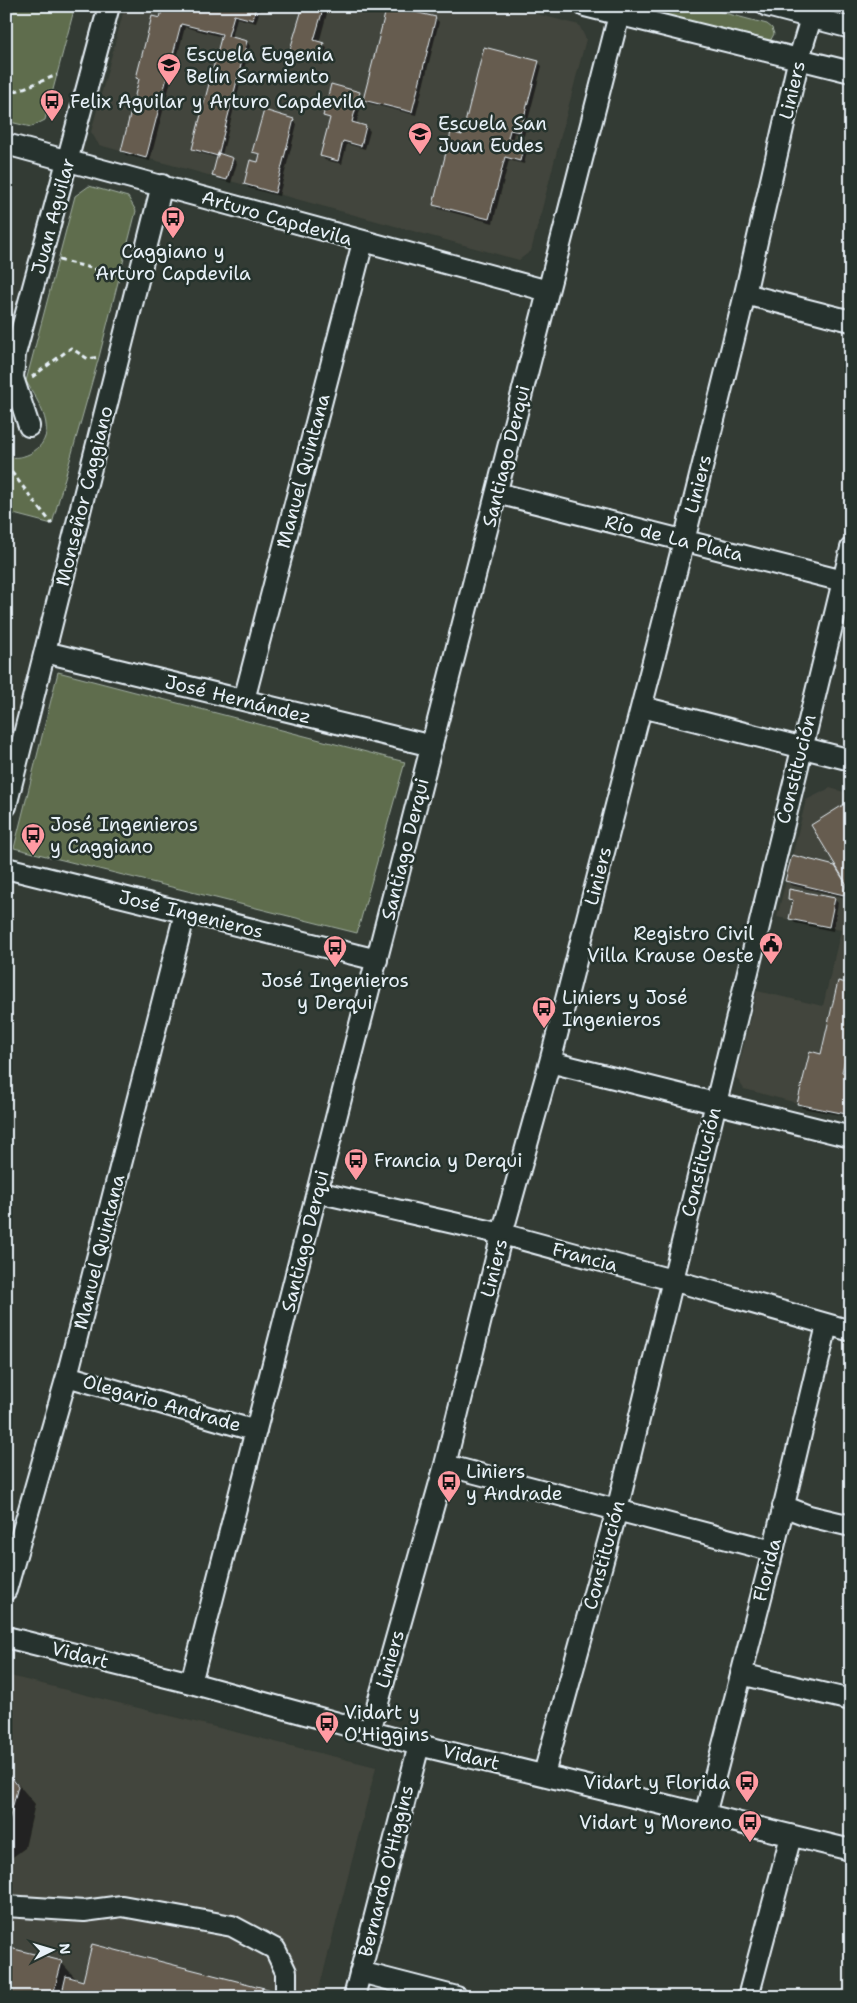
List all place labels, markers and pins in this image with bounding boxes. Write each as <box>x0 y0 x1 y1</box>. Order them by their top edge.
place label: Escuela Eugenia Belín Sarmiento <box>186 42 334 89</box>
school or university icon: Escuela Eugenia Belín Sarmiento <box>156 52 182 86</box>
bus stop icon: Felix Aguilar y Arturo Capdevila <box>39 88 65 122</box>
place label: Felix Aguilar y Arturo Capdevila <box>70 89 365 114</box>
place label: Escuela San Juan Eudes <box>438 111 547 158</box>
school or university icon: Escuela San Juan Eudes <box>407 121 433 155</box>
bus stop icon: Caggiano y Arturo Capdevila <box>160 205 186 239</box>
place label: Caggiano y Arturo Capdevila <box>95 239 251 286</box>
place label: José Ingenieros y Caggiano <box>50 812 198 859</box>
bus stop icon: José Ingenieros y Caggiano <box>20 822 46 856</box>
place label: Registro Civil Villa Krause Oeste <box>587 921 754 968</box>
public building icon: Registro Civil Villa Krause Oeste <box>758 931 784 965</box>
bus stop icon: José Ingenieros y Derqui <box>322 934 348 968</box>
place label: José Ingenieros y Derqui <box>261 968 409 1015</box>
place label: Liniers y José Ingenieros <box>562 985 688 1032</box>
bus stop icon: Liniers y José Ingenieros <box>531 995 557 1029</box>
bus stop icon: Francia y Derqui <box>343 1147 369 1181</box>
place label: Francia y Derqui <box>374 1148 523 1173</box>
place label: Liniers y Andrade <box>466 1459 563 1506</box>
bus stop icon: Liniers y Andrade <box>436 1469 462 1503</box>
place label: Vidart y O'Higgins <box>344 1700 429 1747</box>
bus stop icon: Vidart y O'Higgins <box>314 1710 340 1744</box>
bus stop icon: Vidart y Florida <box>734 1769 760 1803</box>
place label: Vidart y Florida <box>583 1770 730 1795</box>
bus stop icon: Vidart y Moreno <box>737 1809 763 1843</box>
place label: Vidart y Moreno <box>579 1810 732 1835</box>

